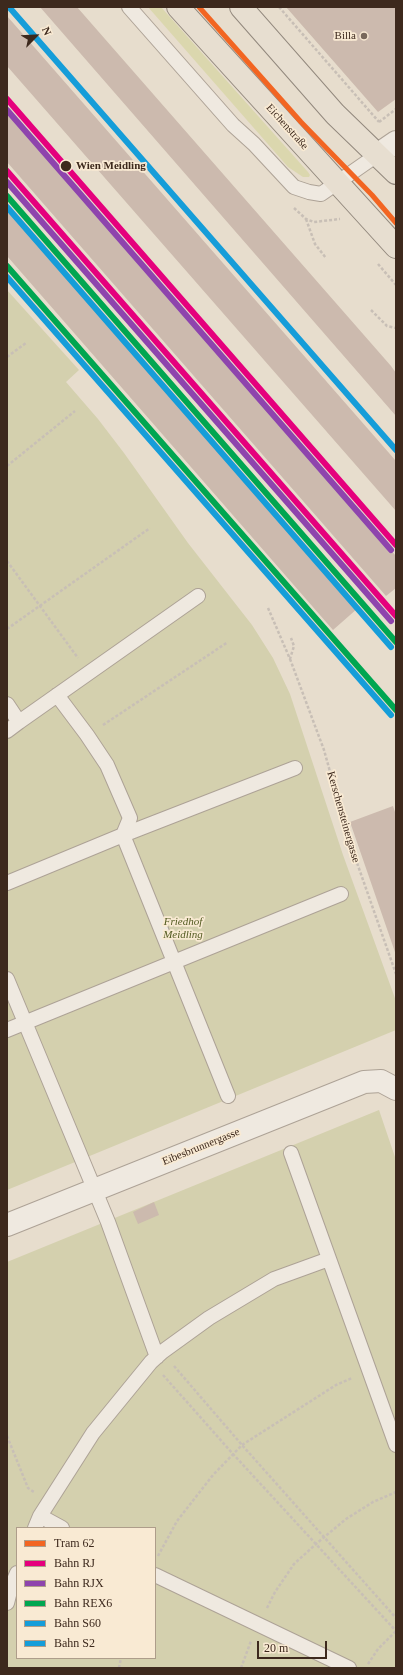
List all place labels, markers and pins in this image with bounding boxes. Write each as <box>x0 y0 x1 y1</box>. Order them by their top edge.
place label: Billa <box>335 29 356 43</box>
marker: Billa <box>359 31 369 41</box>
marker: Wien Meidling <box>59 159 73 173</box>
place label: Wien Meidling <box>76 159 146 173</box>

